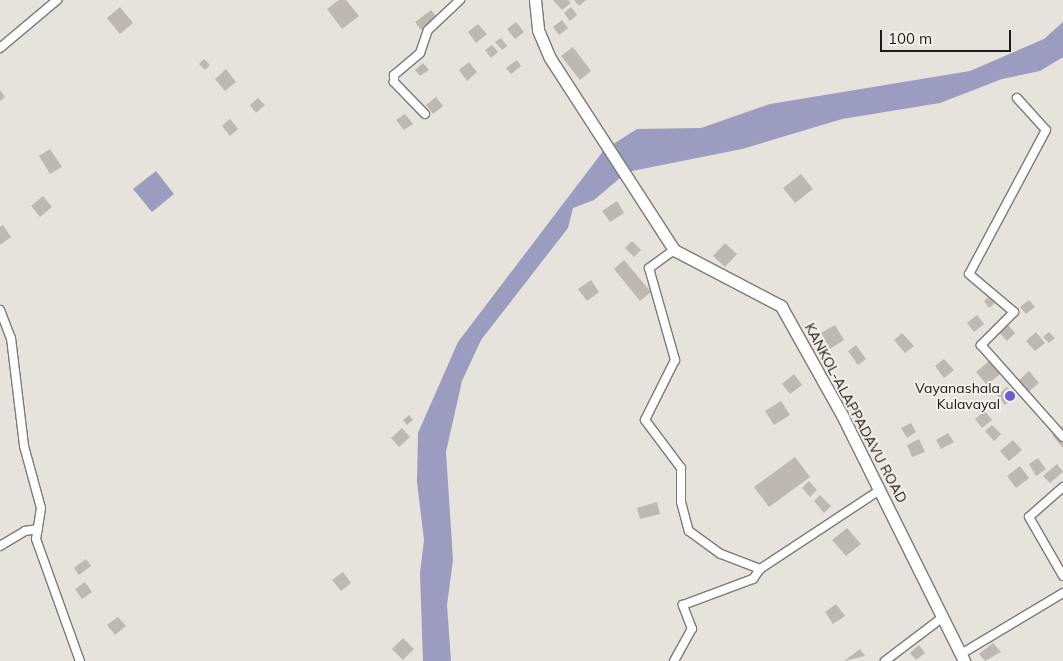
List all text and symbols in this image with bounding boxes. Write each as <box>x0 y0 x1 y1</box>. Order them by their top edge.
scale bar <box>883 20 1014 52</box>
text: 100 m <box>888 29 932 48</box>
street label: KANKOL-ALAPPADAVU ROAD <box>801 320 911 506</box>
place label: Vayanashala Kulavayal <box>915 380 1000 412</box>
marker: Vayanashala Kulavayal <box>1004 390 1016 402</box>

